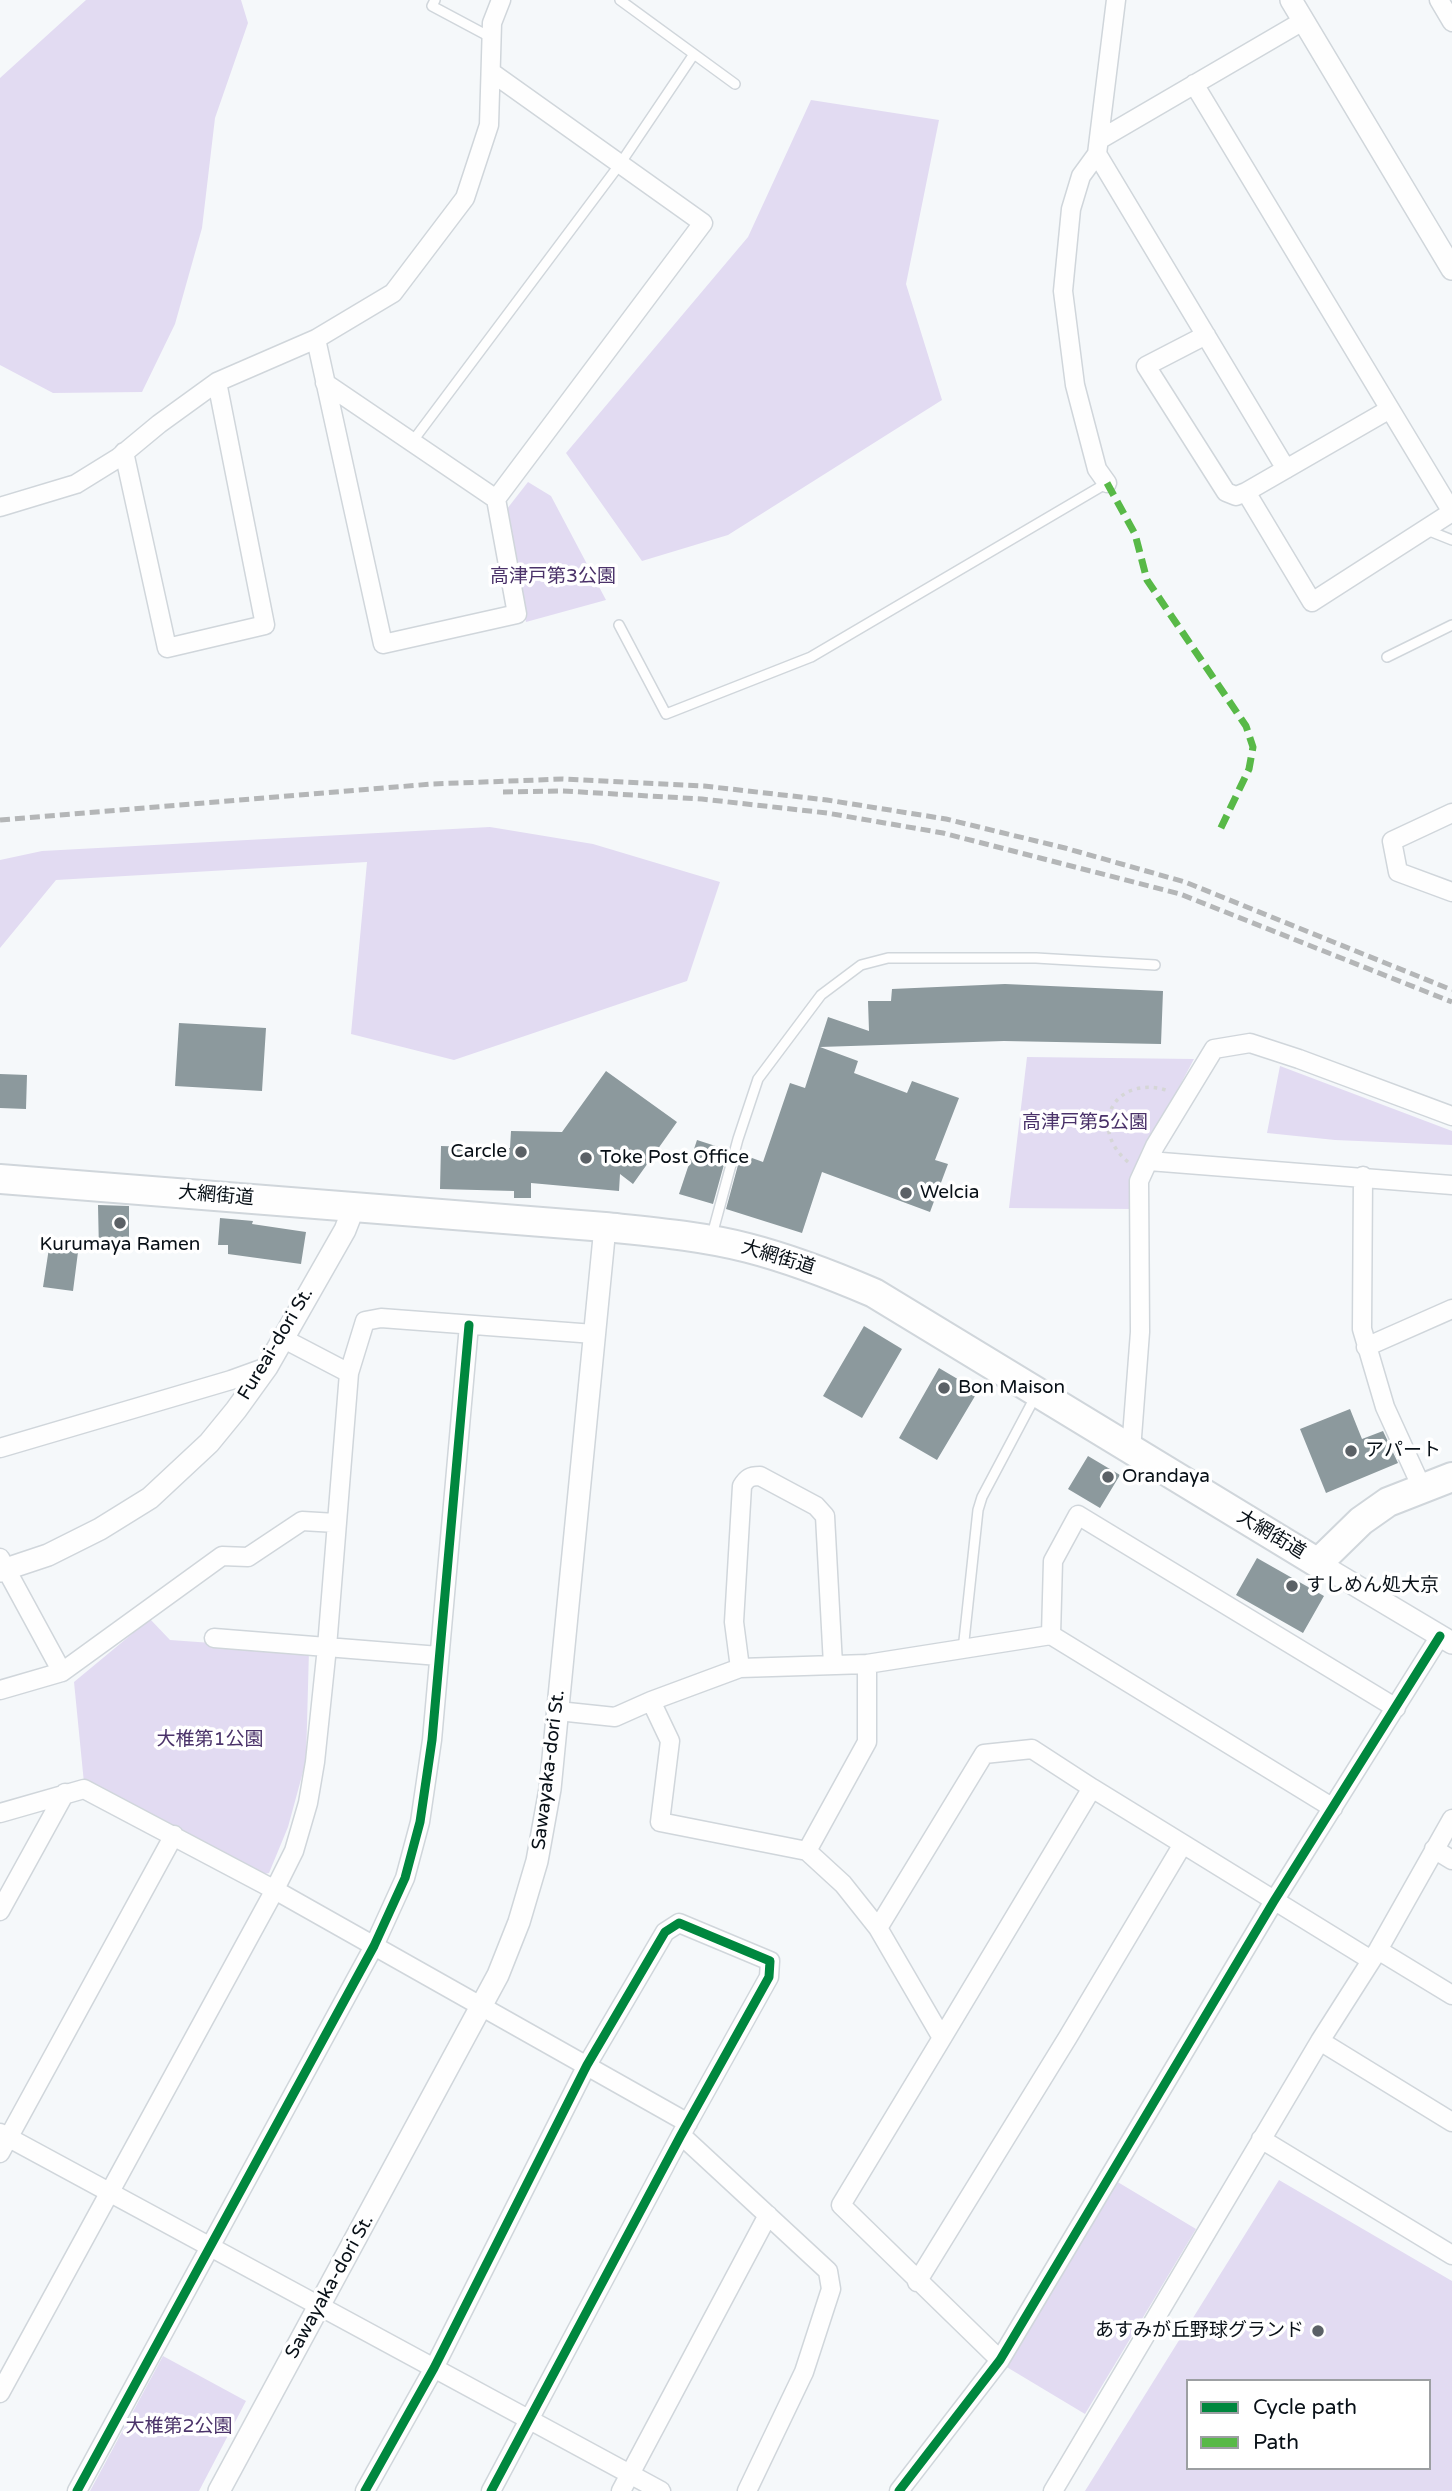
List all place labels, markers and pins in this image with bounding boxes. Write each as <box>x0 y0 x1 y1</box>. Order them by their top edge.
place label: Carcle <box>451 1141 507 1163</box>
marker: Carcle <box>513 1144 529 1160</box>
place label: Toke Post Office <box>600 1147 749 1169</box>
marker: Toke Post Office <box>578 1150 594 1166</box>
place label: Welcia <box>920 1182 979 1204</box>
marker: Welcia <box>898 1185 914 1201</box>
marker: Kurumaya Ramen <box>112 1215 128 1231</box>
place label: Kurumaya Ramen <box>40 1234 200 1256</box>
place label: Bon Maison <box>958 1377 1065 1399</box>
marker: Bon Maison <box>936 1380 952 1396</box>
place label: アパート <box>1365 1440 1441 1462</box>
marker: アパート <box>1343 1443 1359 1459</box>
place label: Orandaya <box>1122 1466 1210 1488</box>
marker: Orandaya <box>1100 1469 1116 1485</box>
place label: すしめん処大京 <box>1306 1575 1439 1597</box>
marker: すしめん処大京 <box>1284 1578 1300 1594</box>
place label: あすみが丘野球グランド <box>1095 2320 1304 2342</box>
marker: あすみが丘野球グランド <box>1310 2323 1326 2339</box>

